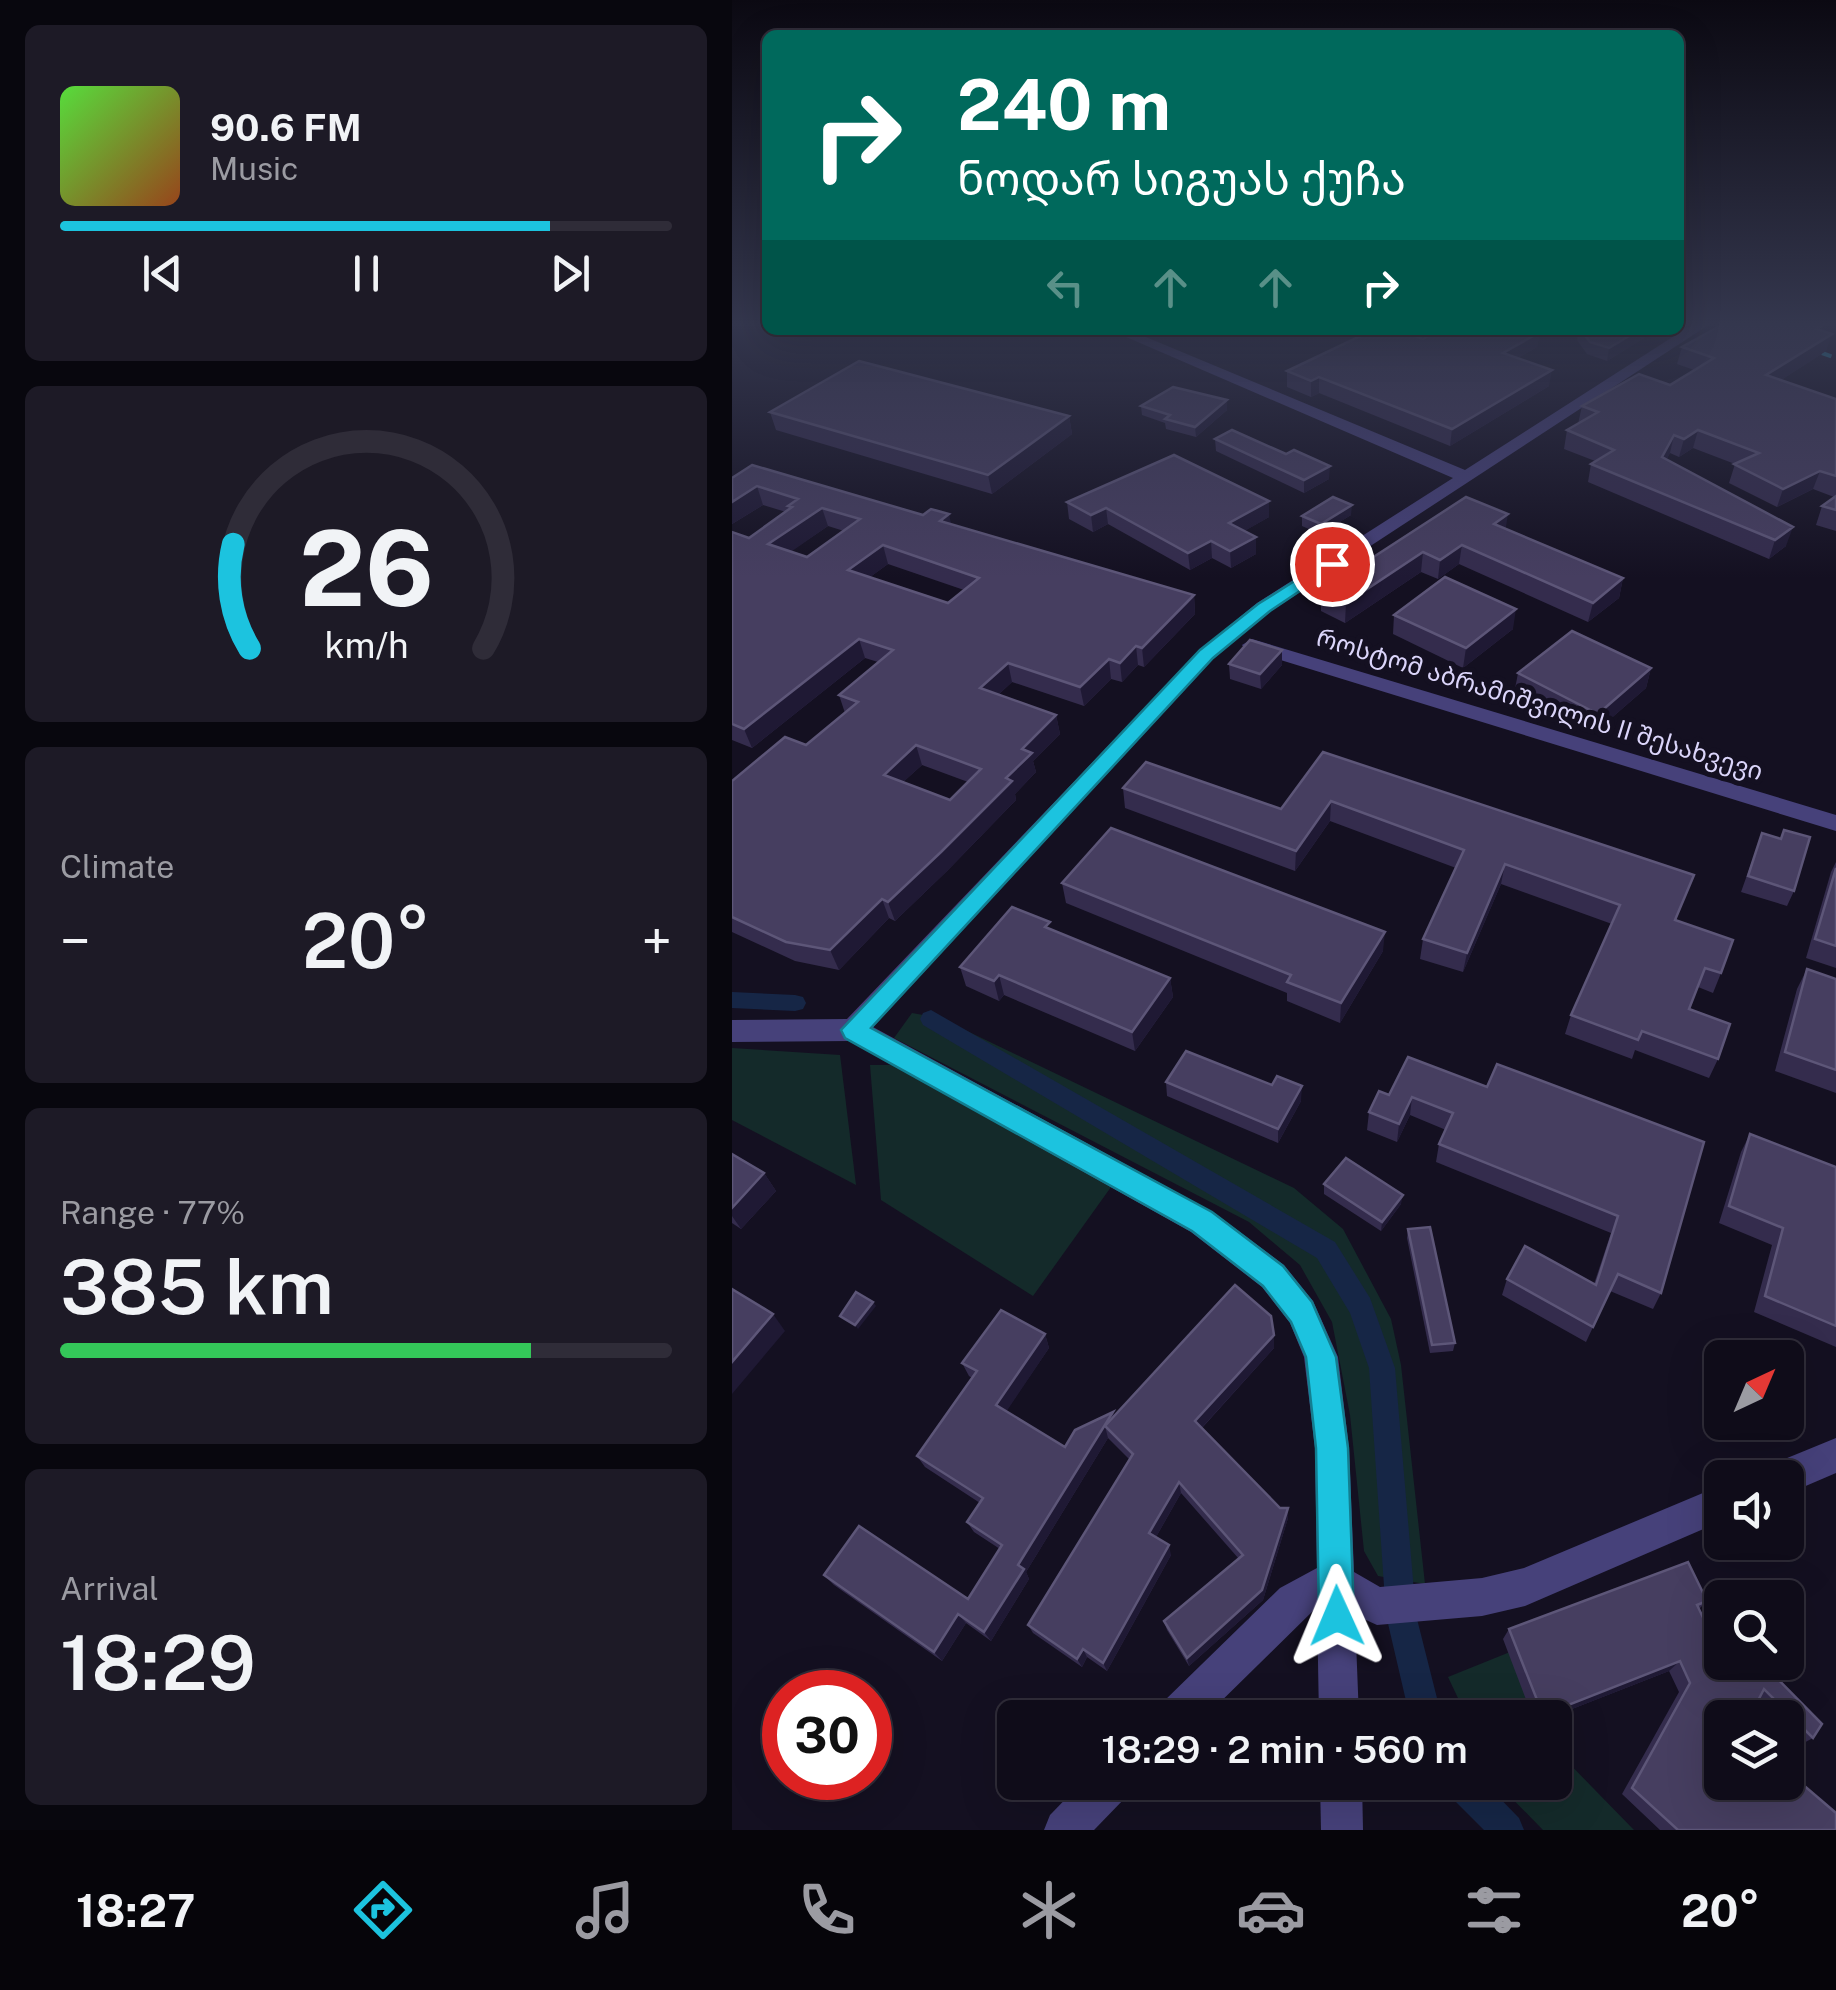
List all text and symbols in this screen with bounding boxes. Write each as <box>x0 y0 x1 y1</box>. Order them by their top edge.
text: 240 m <box>957 63 1171 146</box>
icon: right <box>792 70 922 200</box>
text: 90.6 FM <box>210 105 362 150</box>
text: Music <box>210 150 298 187</box>
text: ნოდარ სიგუას ქუჩა <box>957 152 1406 205</box>
icon: previous <box>135 246 190 301</box>
icon: pause <box>339 246 394 301</box>
icon: next <box>543 246 598 301</box>
icon: left <box>1038 260 1093 315</box>
icon: ahead <box>1143 260 1198 315</box>
icon: ahead <box>1248 260 1303 315</box>
icon: right <box>1353 260 1408 315</box>
text: 26 <box>299 507 433 629</box>
pin <box>1290 522 1375 607</box>
icon: arrive <box>1305 537 1360 592</box>
street label: როსტომ აბრამიშვილის II შესახვევი <box>1313 622 1767 787</box>
text: km/h <box>324 624 408 666</box>
text: Climate <box>60 848 174 885</box>
text: 20° <box>302 897 430 985</box>
text: − <box>60 909 91 973</box>
text: + <box>641 909 672 973</box>
text: Range · 77% <box>60 1194 245 1231</box>
text: 385 km <box>60 1243 334 1331</box>
north arrow <box>1704 1340 1804 1440</box>
map controls <box>1704 1340 1804 1800</box>
button: sound <box>1704 1460 1804 1560</box>
position arrow <box>1285 1564 1389 1668</box>
text: Arrival <box>60 1570 159 1607</box>
button: search <box>1704 1580 1804 1680</box>
text: 18:29 <box>60 1619 256 1707</box>
speed limit sign: 30 <box>762 1670 892 1800</box>
button: layers <box>1704 1700 1804 1800</box>
text: 18:29 · 2 min · 560 m <box>1101 1727 1468 1772</box>
icon: directions <box>348 1875 418 1945</box>
icon: music <box>570 1875 640 1945</box>
icon: phone <box>792 1875 862 1945</box>
icon: climate <box>1014 1875 1084 1945</box>
icon: car <box>1236 1875 1306 1945</box>
icon: filters <box>1459 1875 1529 1945</box>
text: 18:27 <box>76 1884 195 1937</box>
text: 20° <box>1681 1884 1760 1937</box>

